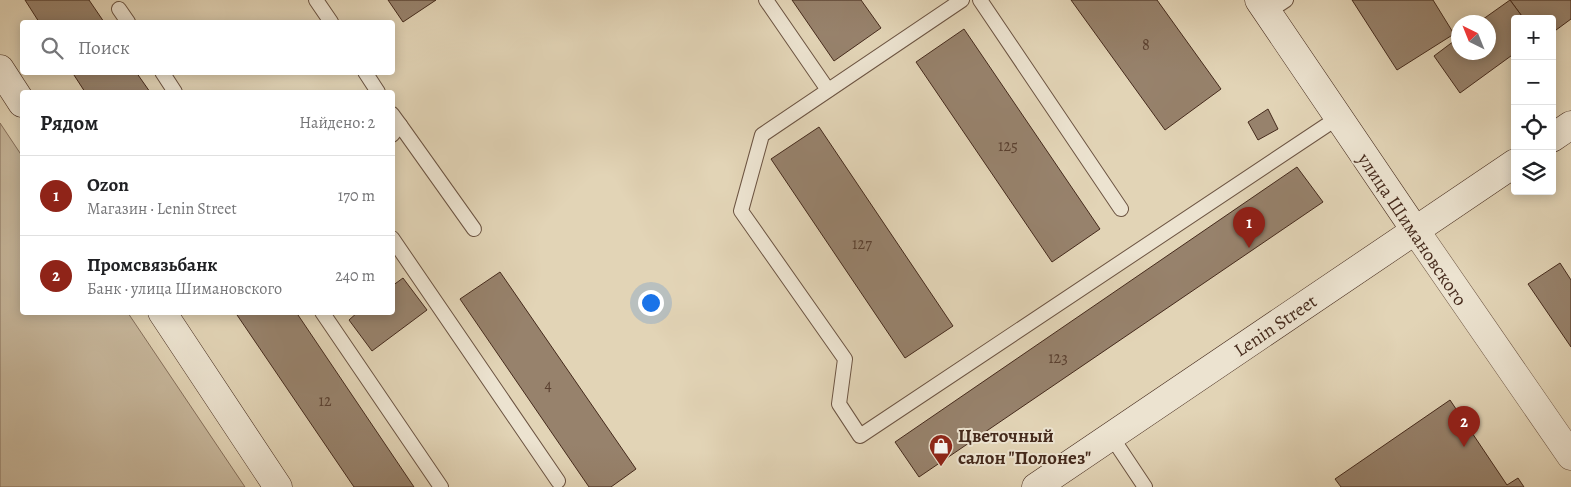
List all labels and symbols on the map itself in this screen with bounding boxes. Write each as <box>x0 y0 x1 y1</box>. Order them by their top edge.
north arrow <box>1451 15 1496 60</box>
house number: 8 <box>1142 34 1150 56</box>
house number: 125 <box>998 135 1018 157</box>
street label: улица Шимановского <box>1351 147 1473 311</box>
pin: 1 <box>1233 207 1265 248</box>
house number: 127 <box>852 233 872 255</box>
street label: Lenin Street <box>1229 289 1322 363</box>
your location <box>638 290 664 316</box>
house number: 123 <box>1048 347 1068 369</box>
house number: 4 <box>544 374 552 396</box>
house number: 12 <box>318 390 332 412</box>
pin: 2 <box>1448 406 1480 447</box>
place label: Цветочный салон "Полонез" <box>958 423 1091 471</box>
shop icon: Цветочный салон "Полонез" <box>928 433 954 467</box>

